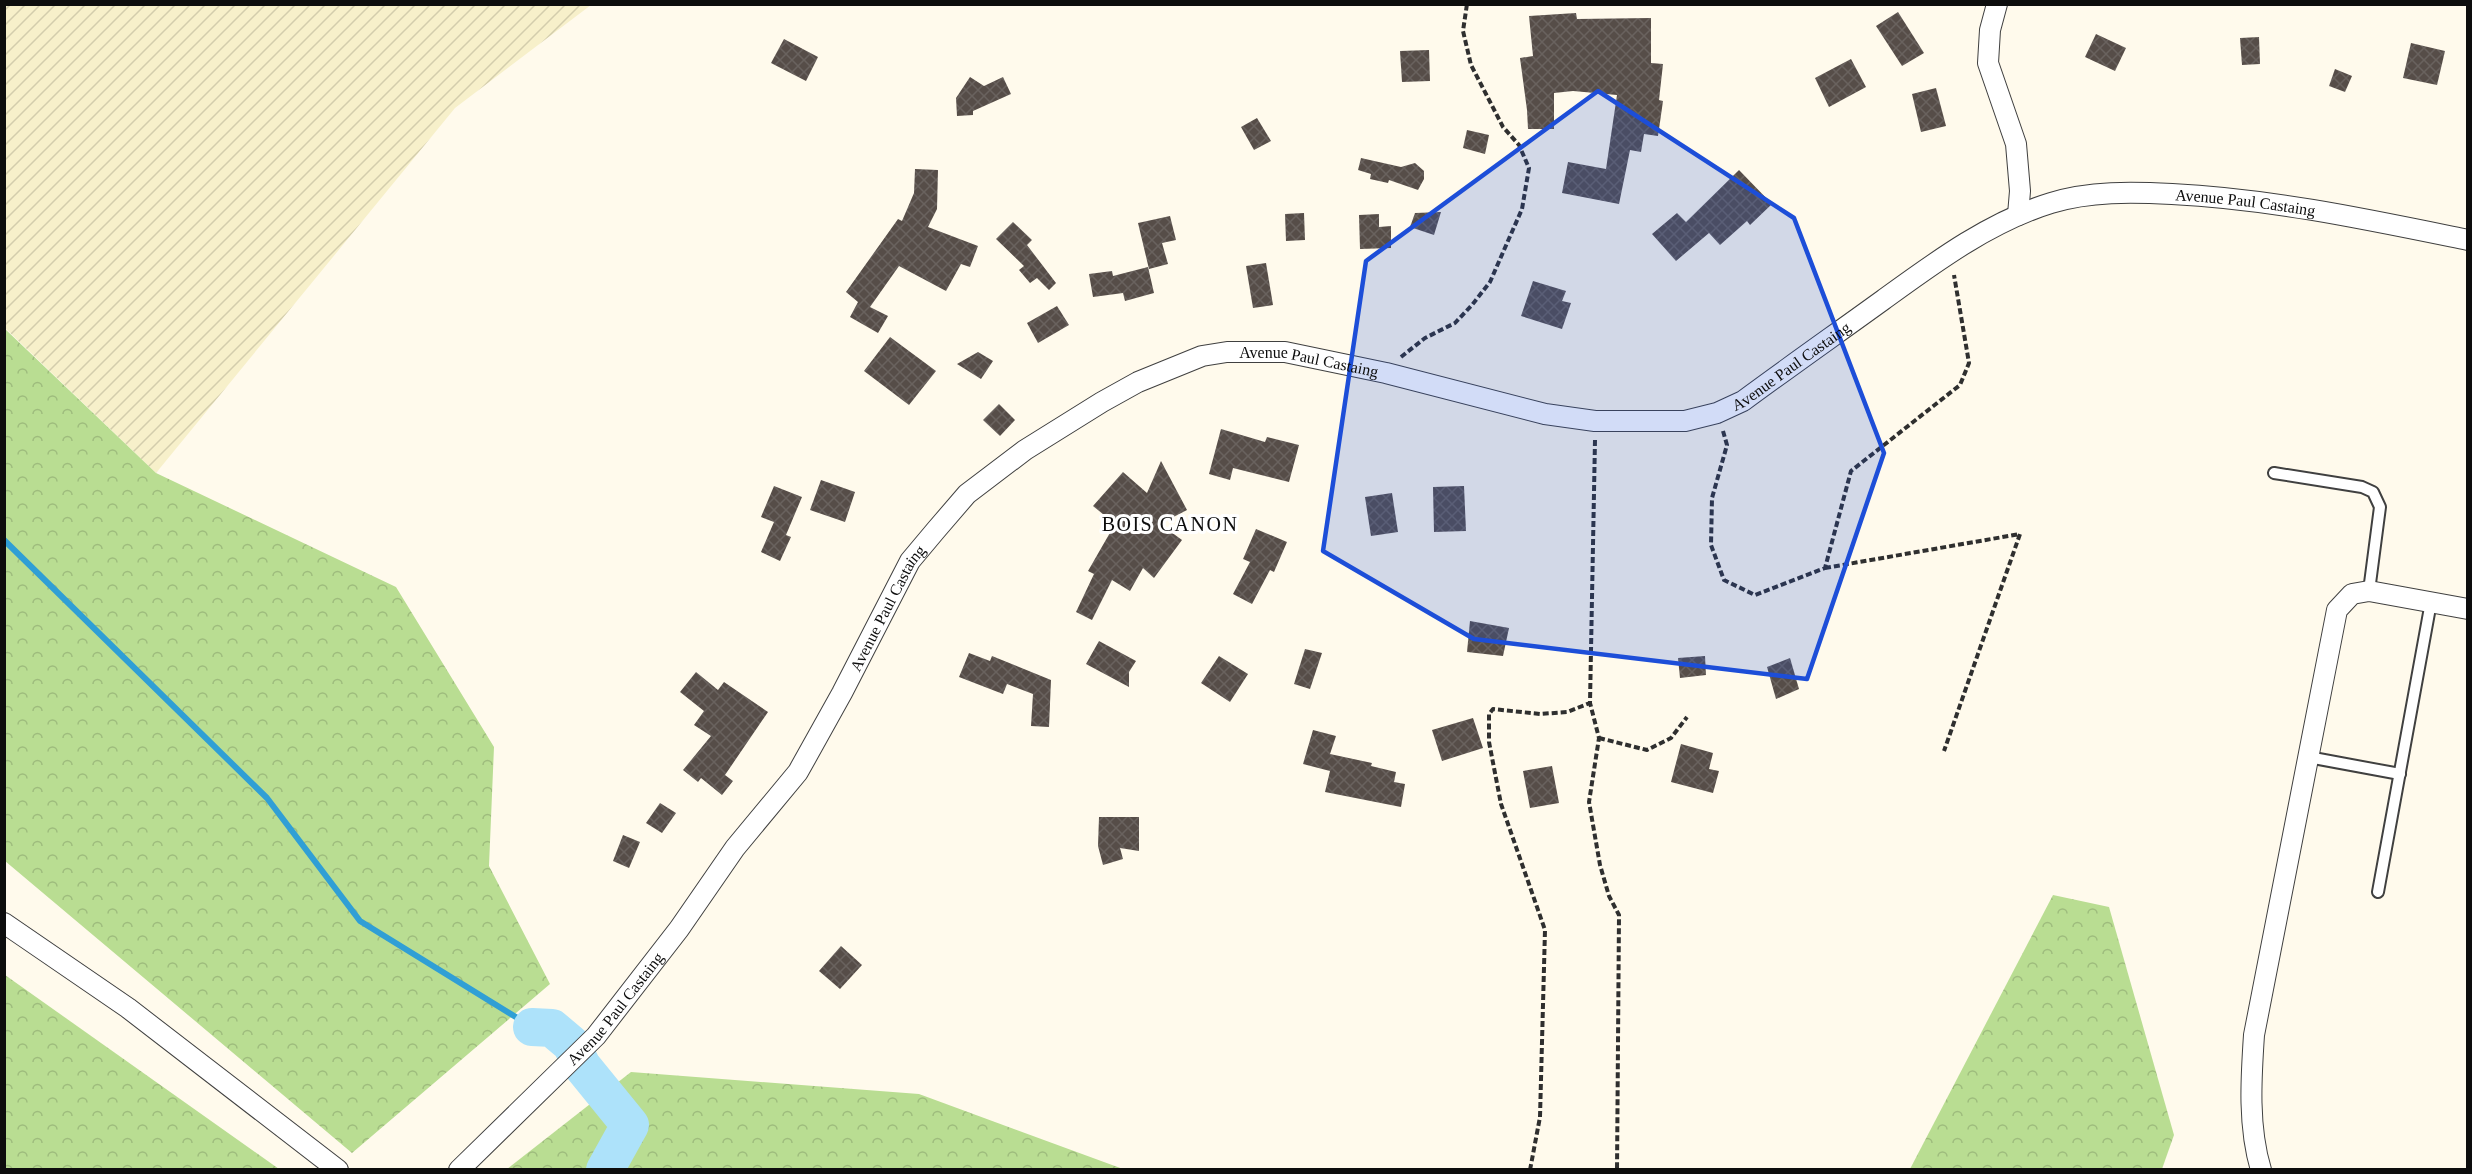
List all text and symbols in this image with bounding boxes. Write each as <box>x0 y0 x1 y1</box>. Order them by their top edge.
street label: Avenue Paul Castaing <box>2175 186 2317 220</box>
street label: Avenue Paul Castaing <box>1729 318 1854 413</box>
street label: Avenue Paul Castaing <box>1239 344 1380 381</box>
district label: BOIS CANON <box>1102 513 1238 535</box>
street label: Avenue Paul Castaing <box>846 541 929 674</box>
street label: Avenue Paul Castaing <box>563 949 667 1068</box>

